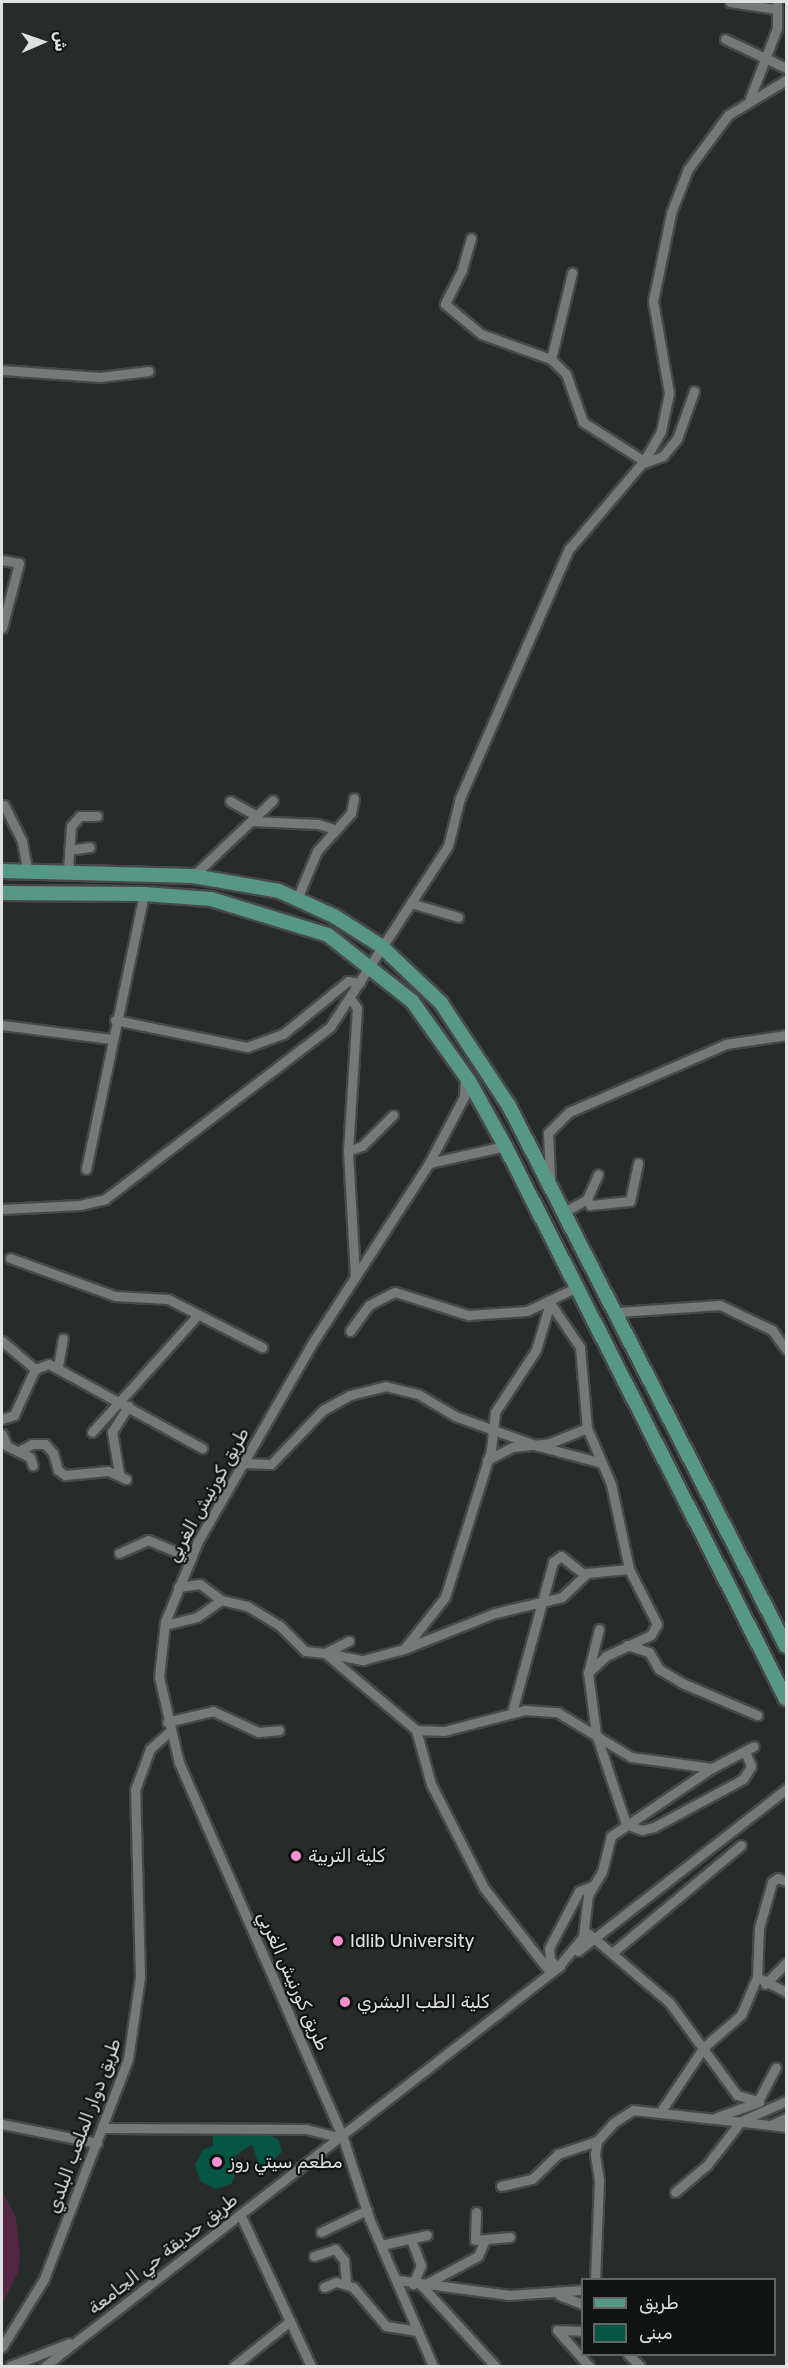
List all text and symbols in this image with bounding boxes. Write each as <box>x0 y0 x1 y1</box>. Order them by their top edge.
north arrow <box>12 12 72 72</box>
text: ش <box>51 31 70 52</box>
street label: طريق كورنيش الغربي <box>162 1424 254 1566</box>
place label: كلية التربية <box>308 1845 385 1867</box>
marker: كلية التربية <box>289 1849 303 1863</box>
street label: طريق كورنيش الغربي <box>253 1908 333 2054</box>
place label: Idlib University <box>350 1930 474 1952</box>
marker: Idlib University <box>331 1934 345 1948</box>
place label: كلية الطب البشري <box>357 1991 489 2013</box>
marker: كلية الطب البشري <box>338 1995 352 2009</box>
street label: طريق دوار الملعب البلدي <box>42 2036 126 2216</box>
place label: مطعم سيتي روز <box>229 2151 343 2173</box>
marker: مطعم سيتي روز <box>210 2155 224 2169</box>
street label: طريق حديقة حي الجامعة <box>84 2189 242 2319</box>
legend <box>581 2278 776 2356</box>
text: طريق <box>639 2292 679 2314</box>
text: مبنى <box>639 2322 673 2344</box>

